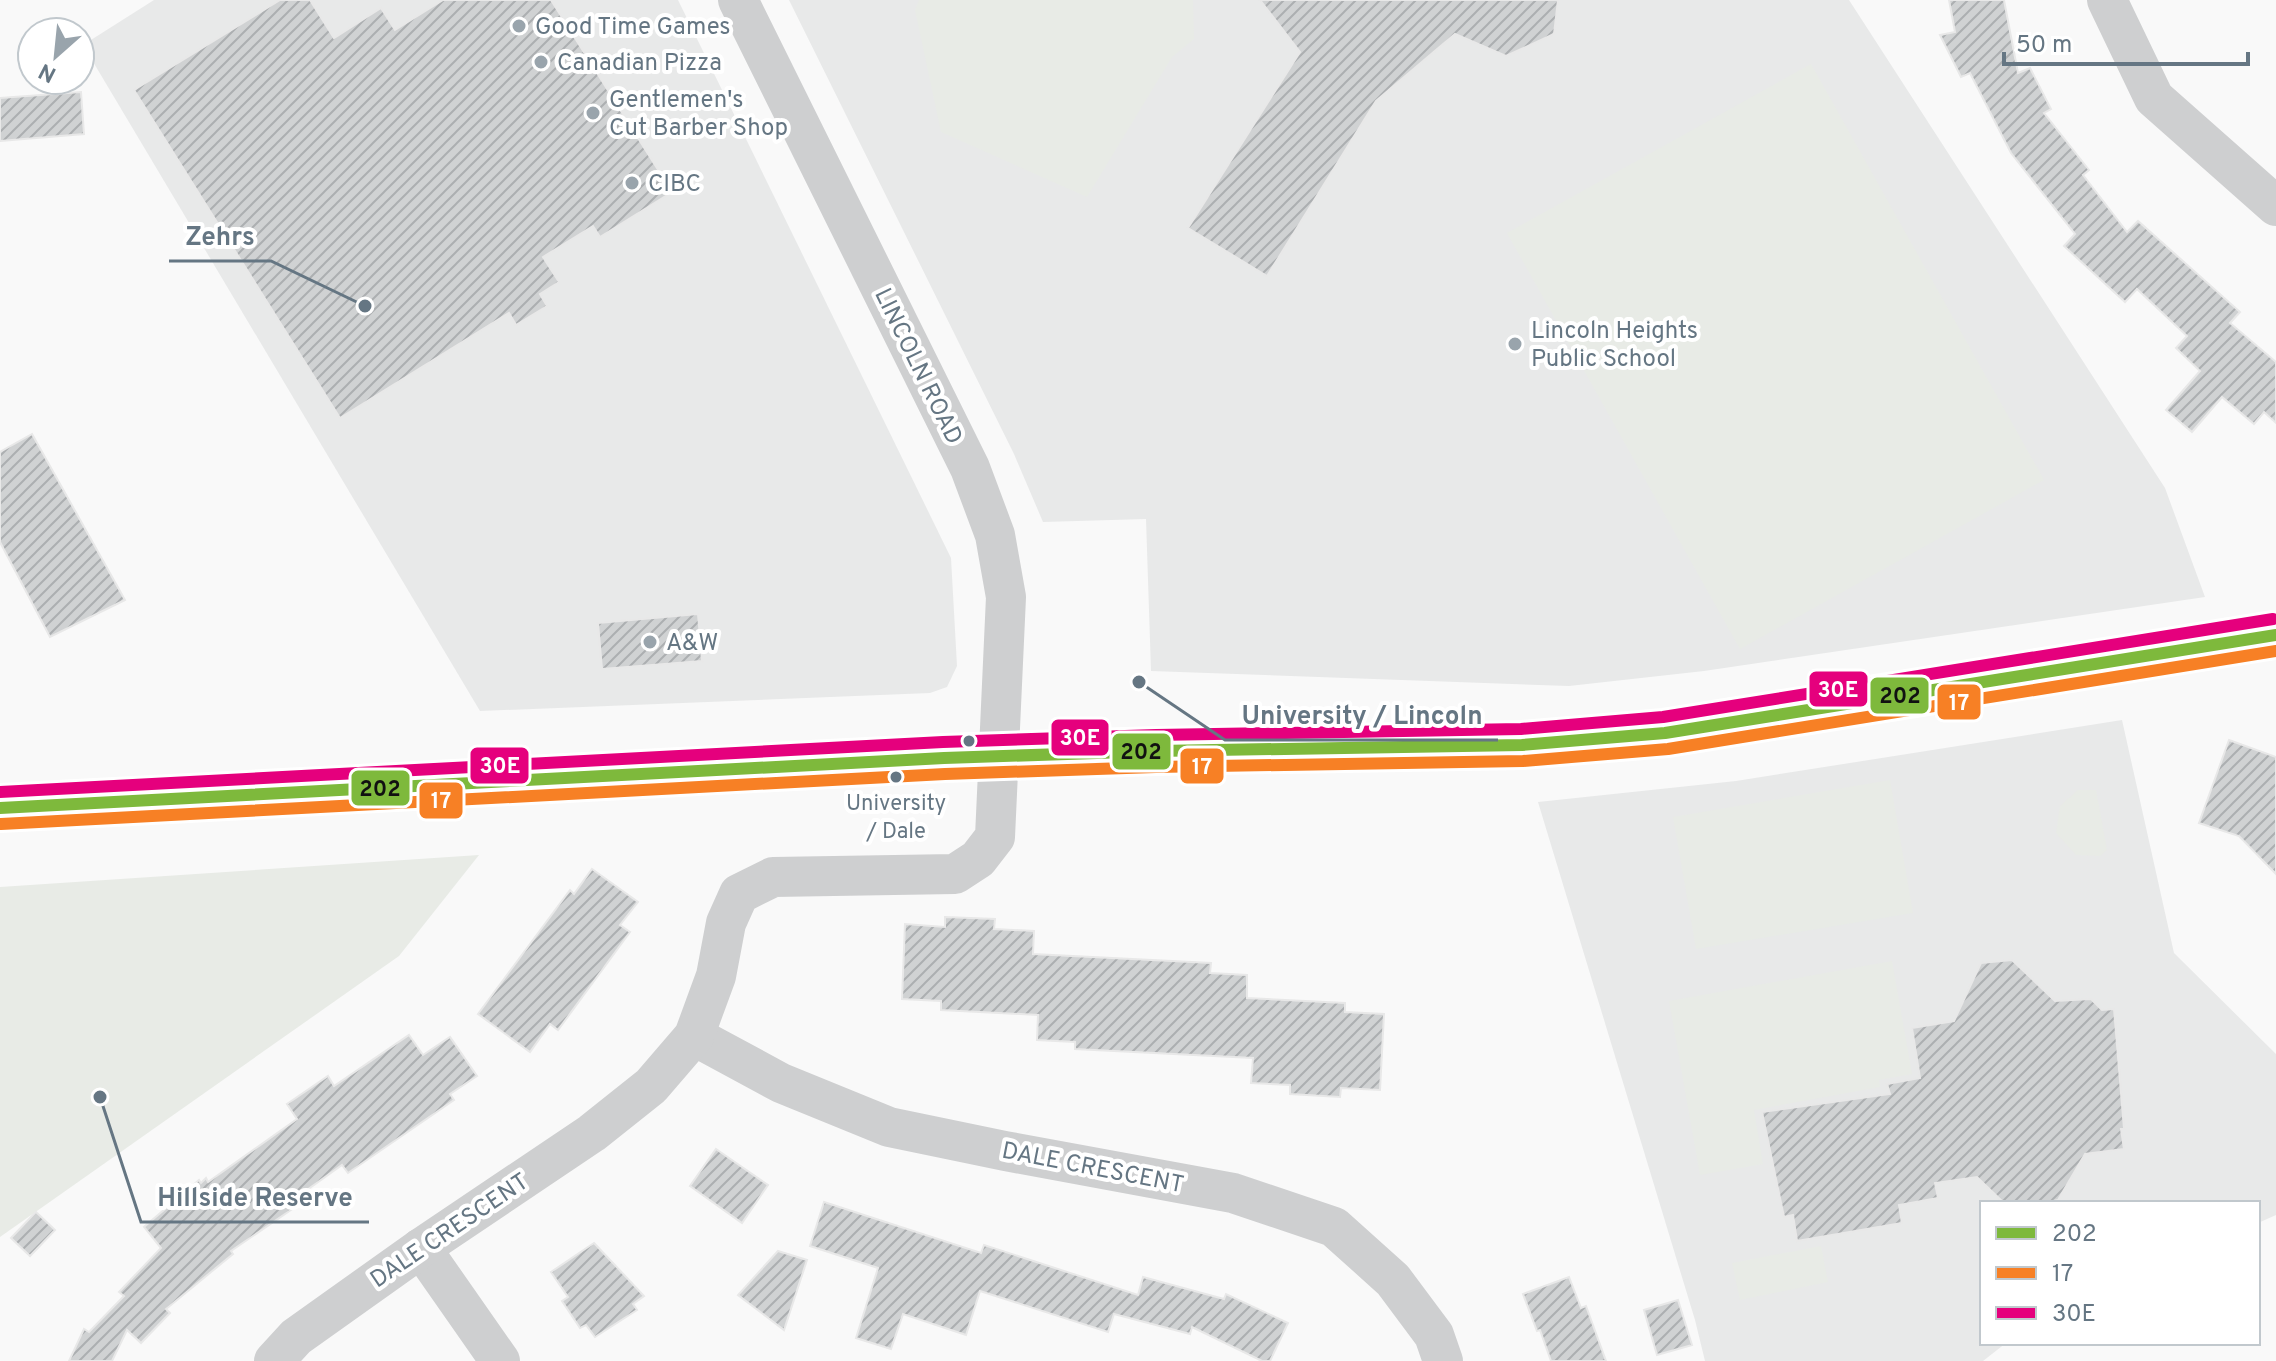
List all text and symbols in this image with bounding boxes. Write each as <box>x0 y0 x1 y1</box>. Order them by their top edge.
place label: Good Time Games <box>535 13 731 43</box>
north arrow <box>16 16 96 96</box>
scale bar <box>2004 16 2248 66</box>
marker: Good Time Games <box>510 17 528 35</box>
text: 50 m <box>2016 31 2072 61</box>
place label: Canadian Pizza <box>557 49 722 79</box>
marker: Canadian Pizza <box>532 53 550 71</box>
text: N <box>35 56 61 87</box>
place label: Gentlemen's Cut Barber Shop <box>609 86 788 144</box>
marker: Gentlemen's Cut Barber Shop <box>584 104 602 122</box>
place label: CIBC <box>648 170 701 200</box>
marker: CIBC <box>623 174 641 192</box>
callout: Zehrs <box>169 211 271 261</box>
text: Zehrs <box>185 222 255 255</box>
street label: LINCOLN ROAD <box>866 284 968 450</box>
place label: Lincoln Heights Public School <box>1531 317 1698 375</box>
marker: Lincoln Heights Public School <box>1506 335 1524 353</box>
place label: A&W <box>666 629 718 659</box>
marker: A&W <box>641 633 659 651</box>
line badge: 30E <box>1808 670 1869 708</box>
line badge: 202 <box>1869 676 1930 715</box>
text: 30E <box>1817 678 1859 705</box>
line badge: 17 <box>1936 683 1982 721</box>
text: 202 <box>1879 684 1921 711</box>
callout: University / Lincoln <box>1225 690 1498 740</box>
text: 17 <box>1949 691 1969 718</box>
text: University / Lincoln <box>1241 701 1483 734</box>
line badge: 30E <box>1050 718 1110 757</box>
text: 30E <box>1059 726 1101 753</box>
line badge: 202 <box>1111 732 1172 771</box>
unlabelled marker <box>961 733 977 749</box>
text: 202 <box>1120 740 1162 767</box>
line badge: 30E <box>469 746 530 785</box>
line badge: 17 <box>1179 747 1225 785</box>
text: 30E <box>479 754 521 781</box>
text: 17 <box>1192 755 1212 782</box>
line badge: 202 <box>350 769 411 807</box>
marker: University / Dale <box>888 769 904 785</box>
text: 202 <box>359 777 401 804</box>
line badge: 17 <box>418 781 464 820</box>
text: 17 <box>431 789 451 816</box>
place label: University / Dale <box>846 791 946 846</box>
street label: DALE CRESCENT <box>999 1137 1186 1201</box>
street label: DALE CRESCENT <box>365 1168 535 1296</box>
callout: Hillside Reserve <box>141 1172 369 1222</box>
text: Hillside Reserve <box>157 1183 353 1216</box>
legend <box>1980 1201 2260 1345</box>
text: 202 <box>2052 1220 2097 1250</box>
text: 17 <box>2052 1260 2073 1290</box>
text: 30E <box>2052 1300 2096 1330</box>

